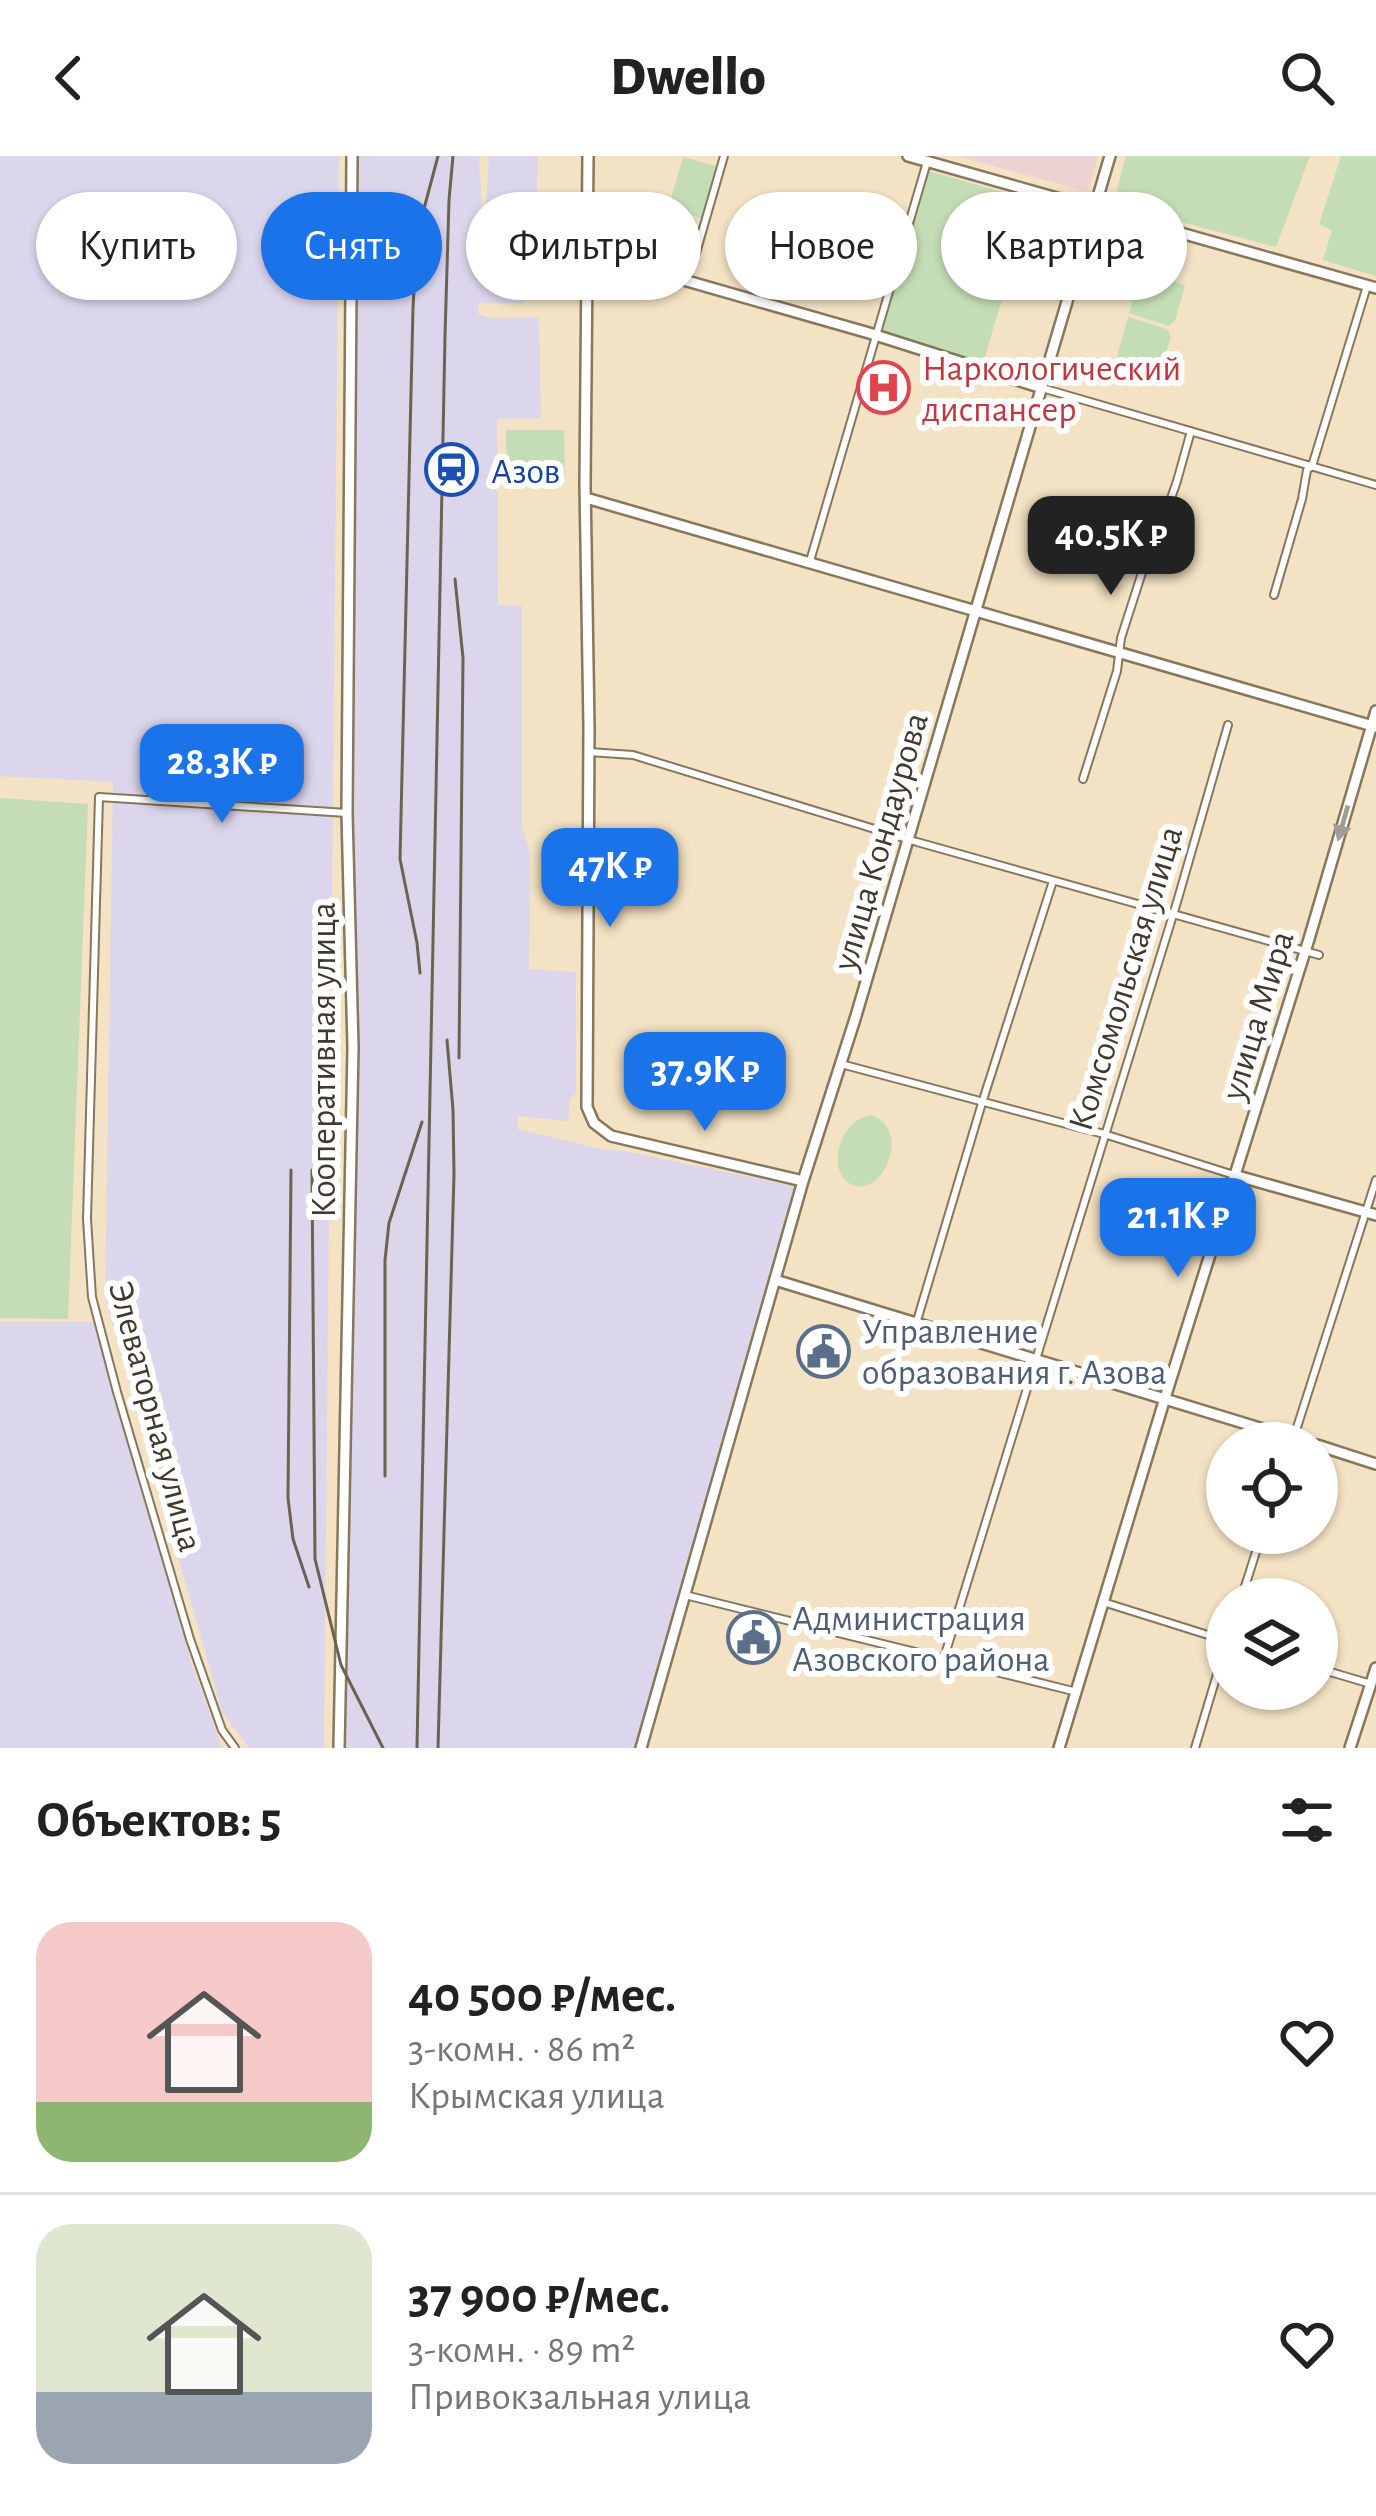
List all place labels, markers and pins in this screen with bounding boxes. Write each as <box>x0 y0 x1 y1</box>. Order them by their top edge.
place label: Наркологический диспансер <box>922 351 1181 428</box>
hospital icon: Наркологический диспансер <box>855 360 911 416</box>
station icon: Азов <box>424 442 480 498</box>
place label: Азов <box>491 454 560 490</box>
pin: 40.5K ₽ <box>1000 496 1222 598</box>
pin: 28.3K ₽ <box>111 724 333 826</box>
pin: 47K ₽ <box>526 828 694 930</box>
pin: 37.9K ₽ <box>594 1032 816 1134</box>
pin: 21.1K ₽ <box>1067 1178 1289 1280</box>
place label: Управление образования г. Азова <box>862 1314 1167 1391</box>
public building icon: Управление образования г. Азова <box>795 1323 851 1379</box>
place label: Администрация Азовского района <box>792 1601 1050 1678</box>
public building icon: Администрация Азовского района <box>725 1610 781 1666</box>

